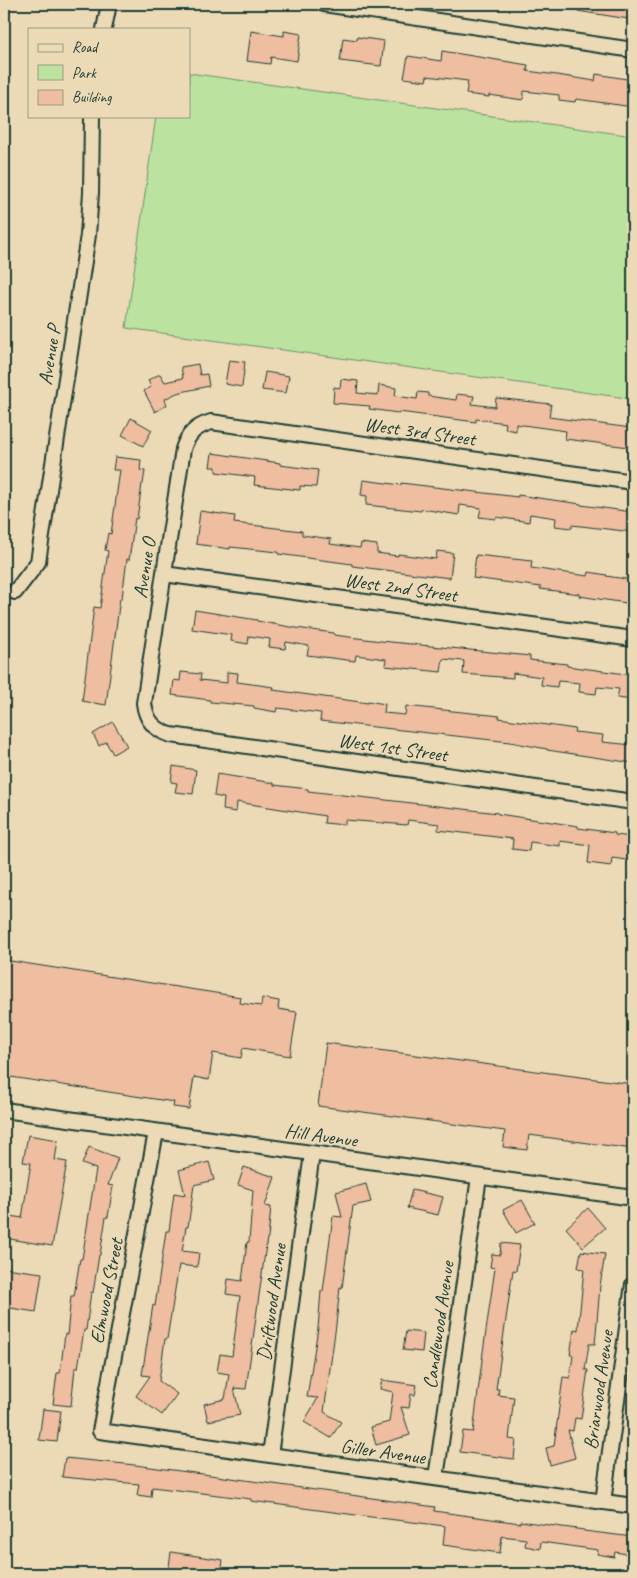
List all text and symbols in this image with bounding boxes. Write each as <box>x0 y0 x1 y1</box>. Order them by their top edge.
legend <box>28 28 190 118</box>
text: Road <box>72 38 99 57</box>
text: Park <box>72 64 97 83</box>
text: Building <box>72 88 112 107</box>
street label: Avenue P <box>32 321 67 387</box>
street label: West 3rd Street <box>363 411 479 452</box>
street label: Avenue O <box>127 534 162 600</box>
street label: West 2nd Street <box>343 567 461 608</box>
street label: West 1st Street <box>337 727 451 768</box>
street label: Hill Avenue <box>283 1118 360 1153</box>
street label: Elmwood Street <box>84 1234 129 1346</box>
street label: Driftwood Avenue <box>251 1241 292 1362</box>
street label: Candlewood Avenue <box>417 1258 460 1390</box>
street label: Briarwood Avenue <box>578 1327 619 1451</box>
street label: Giller Avenue <box>339 1433 428 1470</box>

